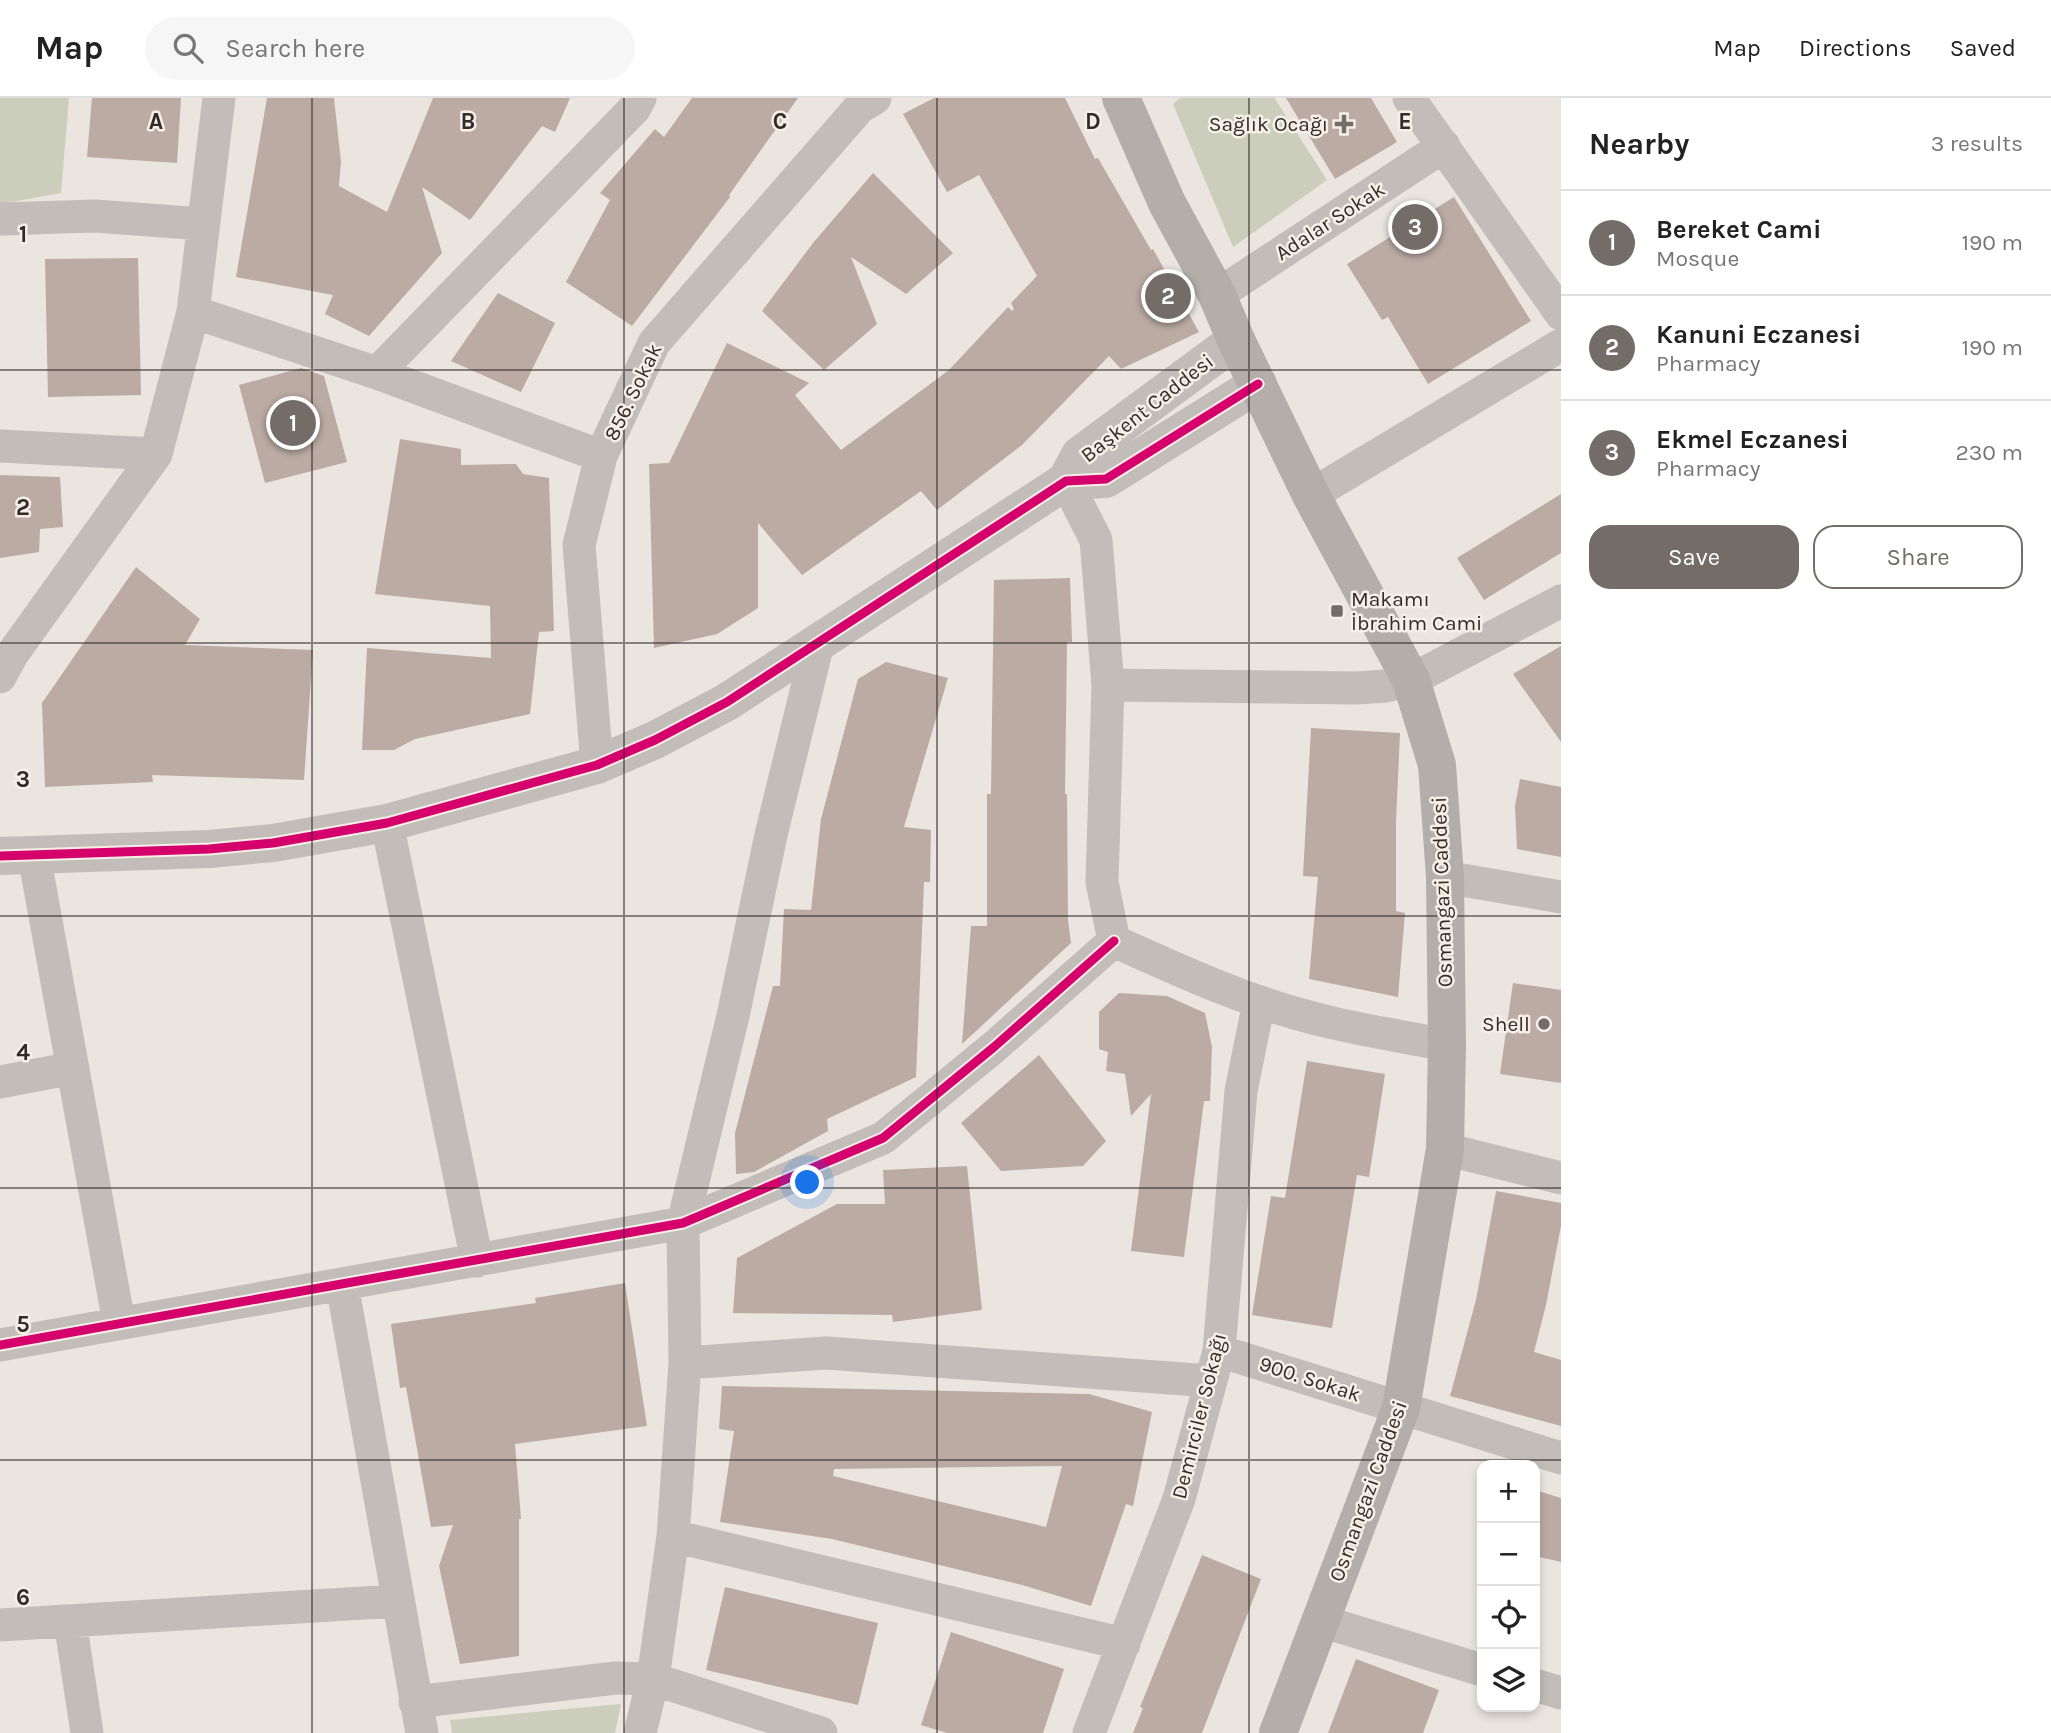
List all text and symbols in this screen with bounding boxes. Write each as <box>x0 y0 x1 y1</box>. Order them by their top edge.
search box <box>145 17 635 80</box>
text: Map <box>35 29 103 67</box>
icon: search <box>169 29 207 67</box>
text: Search here <box>225 33 365 64</box>
text: Map <box>1713 34 1761 62</box>
text: Directions <box>1799 34 1912 62</box>
text: Saved <box>1950 34 2016 62</box>
text: A <box>149 108 163 135</box>
text: B <box>461 108 475 135</box>
text: C <box>773 108 787 135</box>
text: D <box>1085 108 1101 135</box>
text: E <box>1398 108 1412 135</box>
place label: Sağlık Ocağı <box>1209 112 1328 136</box>
marker: Sağlık Ocağı <box>1334 114 1354 134</box>
text: Nearby <box>1589 126 1689 162</box>
text: 3 results <box>1931 130 2023 157</box>
street label: Adalar Sokak <box>1271 177 1389 265</box>
pin: 3 <box>1392 201 1438 253</box>
text: Bereket Cami <box>1656 214 1822 245</box>
text: 1 <box>19 221 27 248</box>
text: 1 <box>1608 229 1616 256</box>
text: 190 m <box>1961 229 2023 256</box>
text: Mosque <box>1656 245 1739 272</box>
pin: 2 <box>1145 270 1191 322</box>
text: Kanuni Eczanesi <box>1656 319 1861 350</box>
text: 2 <box>1605 334 1619 361</box>
text: 190 m <box>1961 334 2023 361</box>
street label: 856. Sokak <box>599 339 667 444</box>
street label: Başkent Caddesi <box>1076 349 1218 467</box>
text: Pharmacy <box>1656 350 1760 377</box>
pin: 1 <box>270 397 316 449</box>
text: Ekmel Eczanesi <box>1656 424 1849 455</box>
text: 3 <box>1605 439 1619 466</box>
text: 230 m <box>1955 439 2023 466</box>
text: Pharmacy <box>1656 455 1760 482</box>
text: 2 <box>16 494 30 521</box>
button: Save <box>1589 525 1799 589</box>
button: Share <box>1813 525 2023 589</box>
place label: Makamı İbrahim Cami <box>1351 587 1482 635</box>
marker: Makamı İbrahim Cami <box>1329 603 1345 619</box>
text: 3 <box>16 766 30 793</box>
street label: Osmangazi Caddesi <box>1427 796 1457 988</box>
place label: Shell <box>1482 1012 1530 1036</box>
marker: Shell <box>1536 1016 1552 1032</box>
text: 4 <box>16 1039 30 1066</box>
your location <box>790 1165 824 1199</box>
text: 5 <box>16 1311 30 1338</box>
street label: Demirciler Sokağı <box>1167 1331 1231 1501</box>
street label: 900. Sokak <box>1256 1351 1364 1407</box>
street label: Osmangazi Caddesi <box>1324 1397 1412 1585</box>
map controls <box>1477 1460 1540 1712</box>
button: + <box>1477 1460 1540 1523</box>
button: − <box>1477 1523 1540 1586</box>
text: 6 <box>16 1584 30 1611</box>
button: locate <box>1477 1586 1540 1649</box>
button: layers <box>1477 1649 1540 1712</box>

